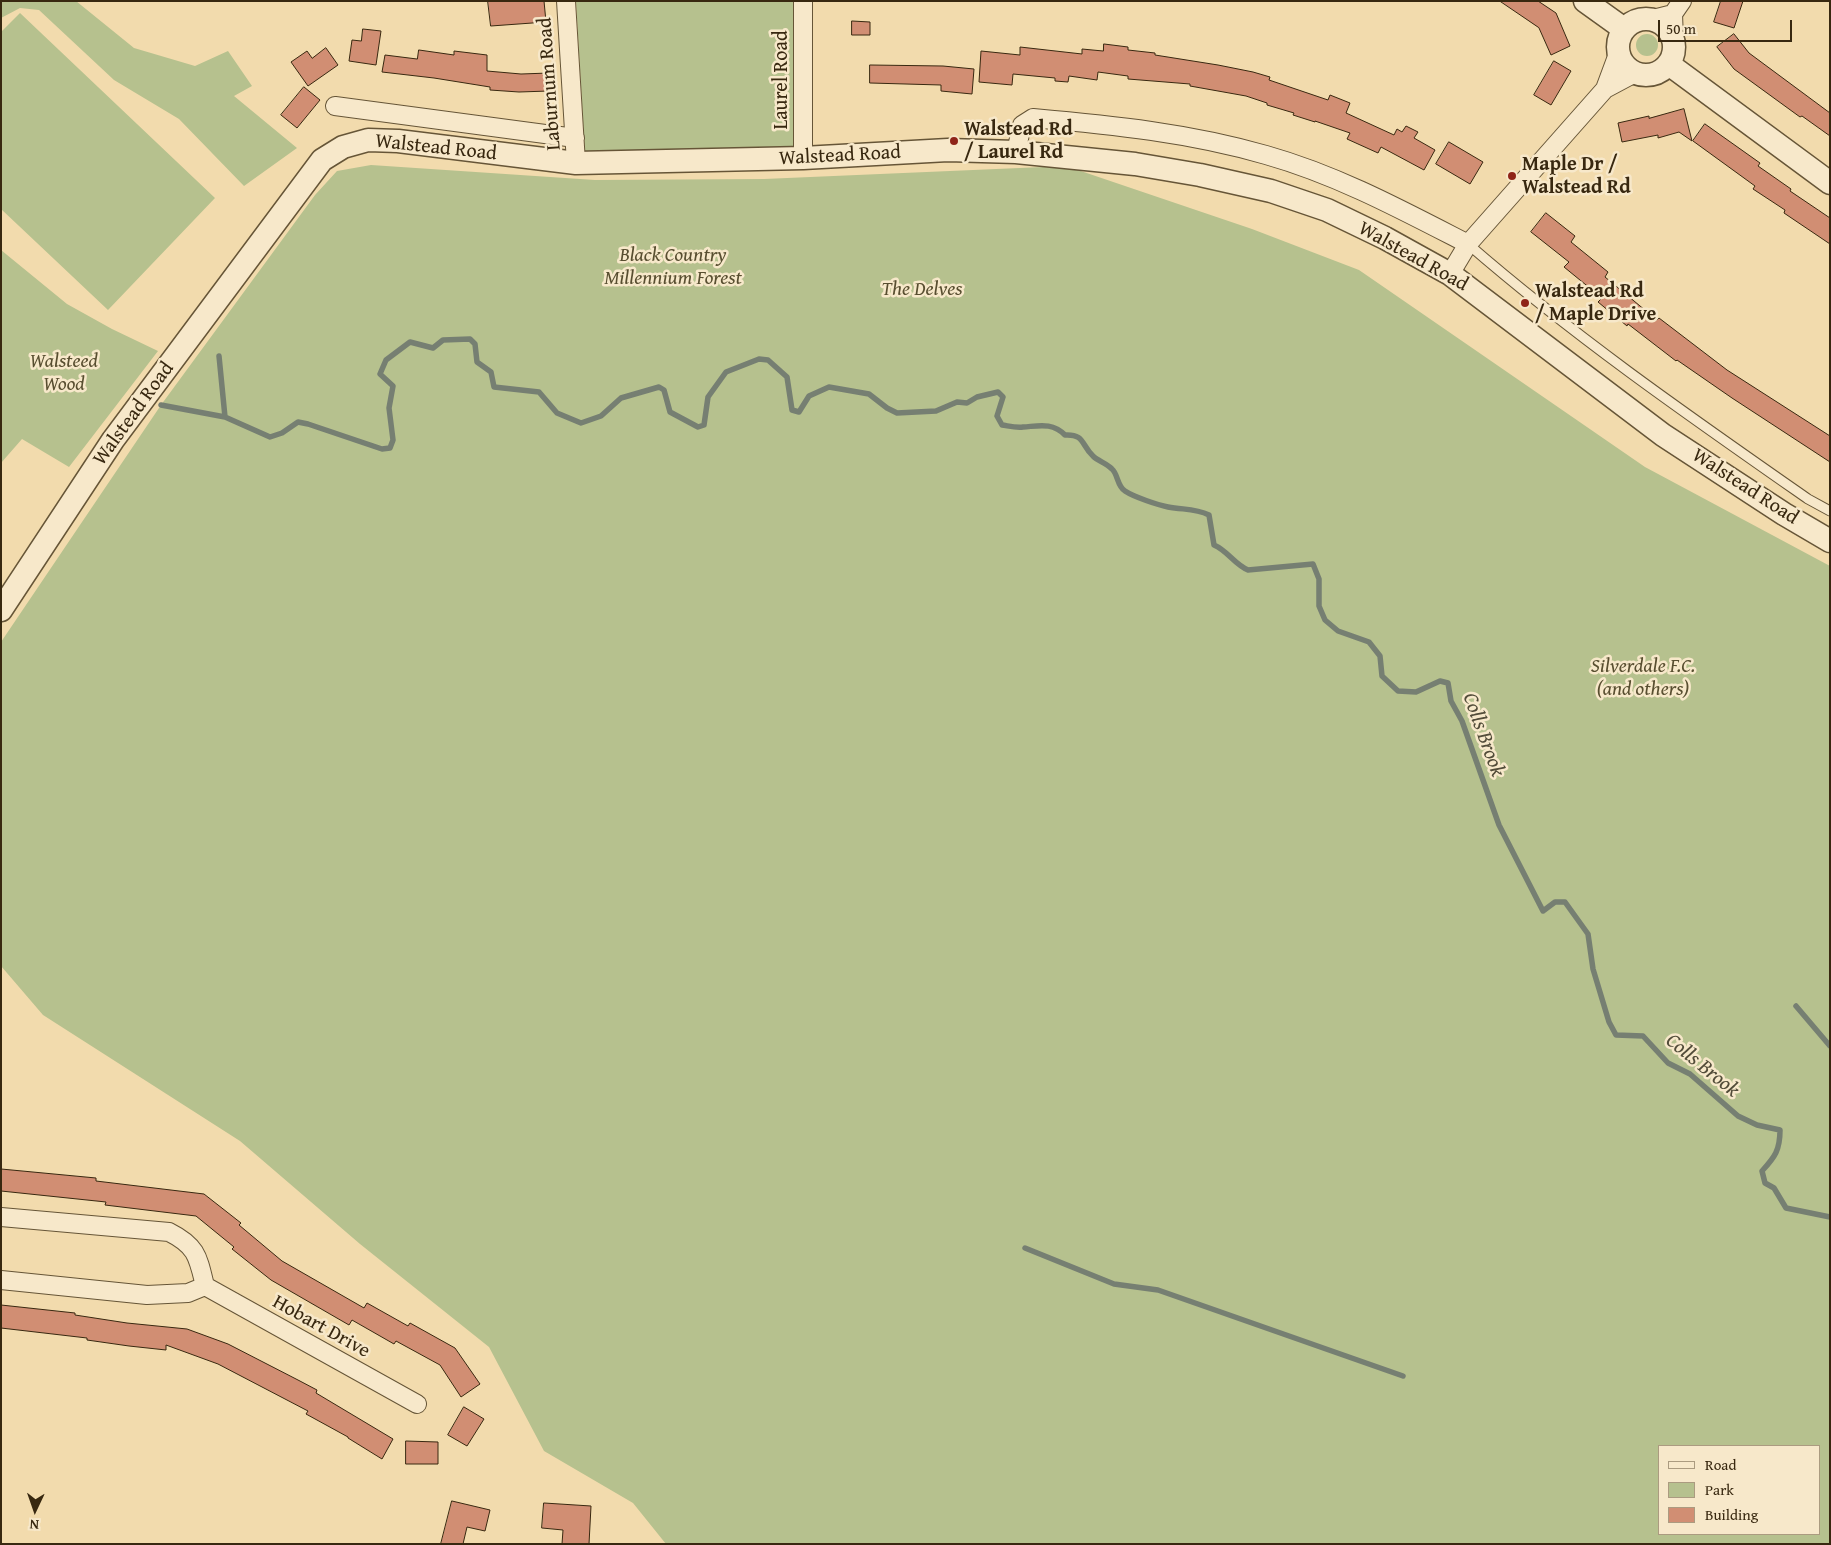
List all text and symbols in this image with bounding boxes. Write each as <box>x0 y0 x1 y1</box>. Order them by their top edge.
scale bar <box>1661 10 1795 42</box>
street label: Laburnum Road <box>533 17 567 151</box>
text: 50 m <box>1666 18 1696 39</box>
street label: Laurel Road <box>770 30 794 130</box>
place label: Walstead Rd / Laurel Rd <box>964 118 1073 165</box>
street label: Walstead Road <box>374 130 498 166</box>
marker: Walstead Rd / Laurel Rd <box>948 135 960 147</box>
street label: Walstead Road <box>778 141 902 171</box>
place label: Maple Dr / Walstead Rd <box>1522 153 1631 200</box>
marker: Maple Dr / Walstead Rd <box>1506 170 1518 182</box>
street label: Walstead Road <box>1354 217 1472 297</box>
park label: Black Country Millennium Forest <box>604 244 742 291</box>
park label: The Delves <box>881 278 963 302</box>
place label: Walstead Rd / Maple Drive <box>1535 280 1656 327</box>
marker: Walstead Rd / Maple Drive <box>1519 297 1531 309</box>
park label: Walsteed Wood <box>30 350 98 397</box>
street label: Walstead Road <box>88 358 180 470</box>
street label: Walstead Road <box>1687 444 1803 530</box>
park label: Silverdale F.C. (and others) <box>1591 655 1695 702</box>
water label: Colls Brook <box>1456 690 1510 780</box>
water label: Colls Brook <box>1660 1029 1744 1103</box>
street label: Hobart Drive <box>268 1290 374 1364</box>
legend <box>1658 1445 1821 1535</box>
text: Road <box>1705 1454 1736 1475</box>
text: Park <box>1705 1479 1734 1500</box>
north arrow <box>10 1485 60 1535</box>
text: Building <box>1705 1504 1758 1525</box>
text: N <box>29 1515 39 1535</box>

